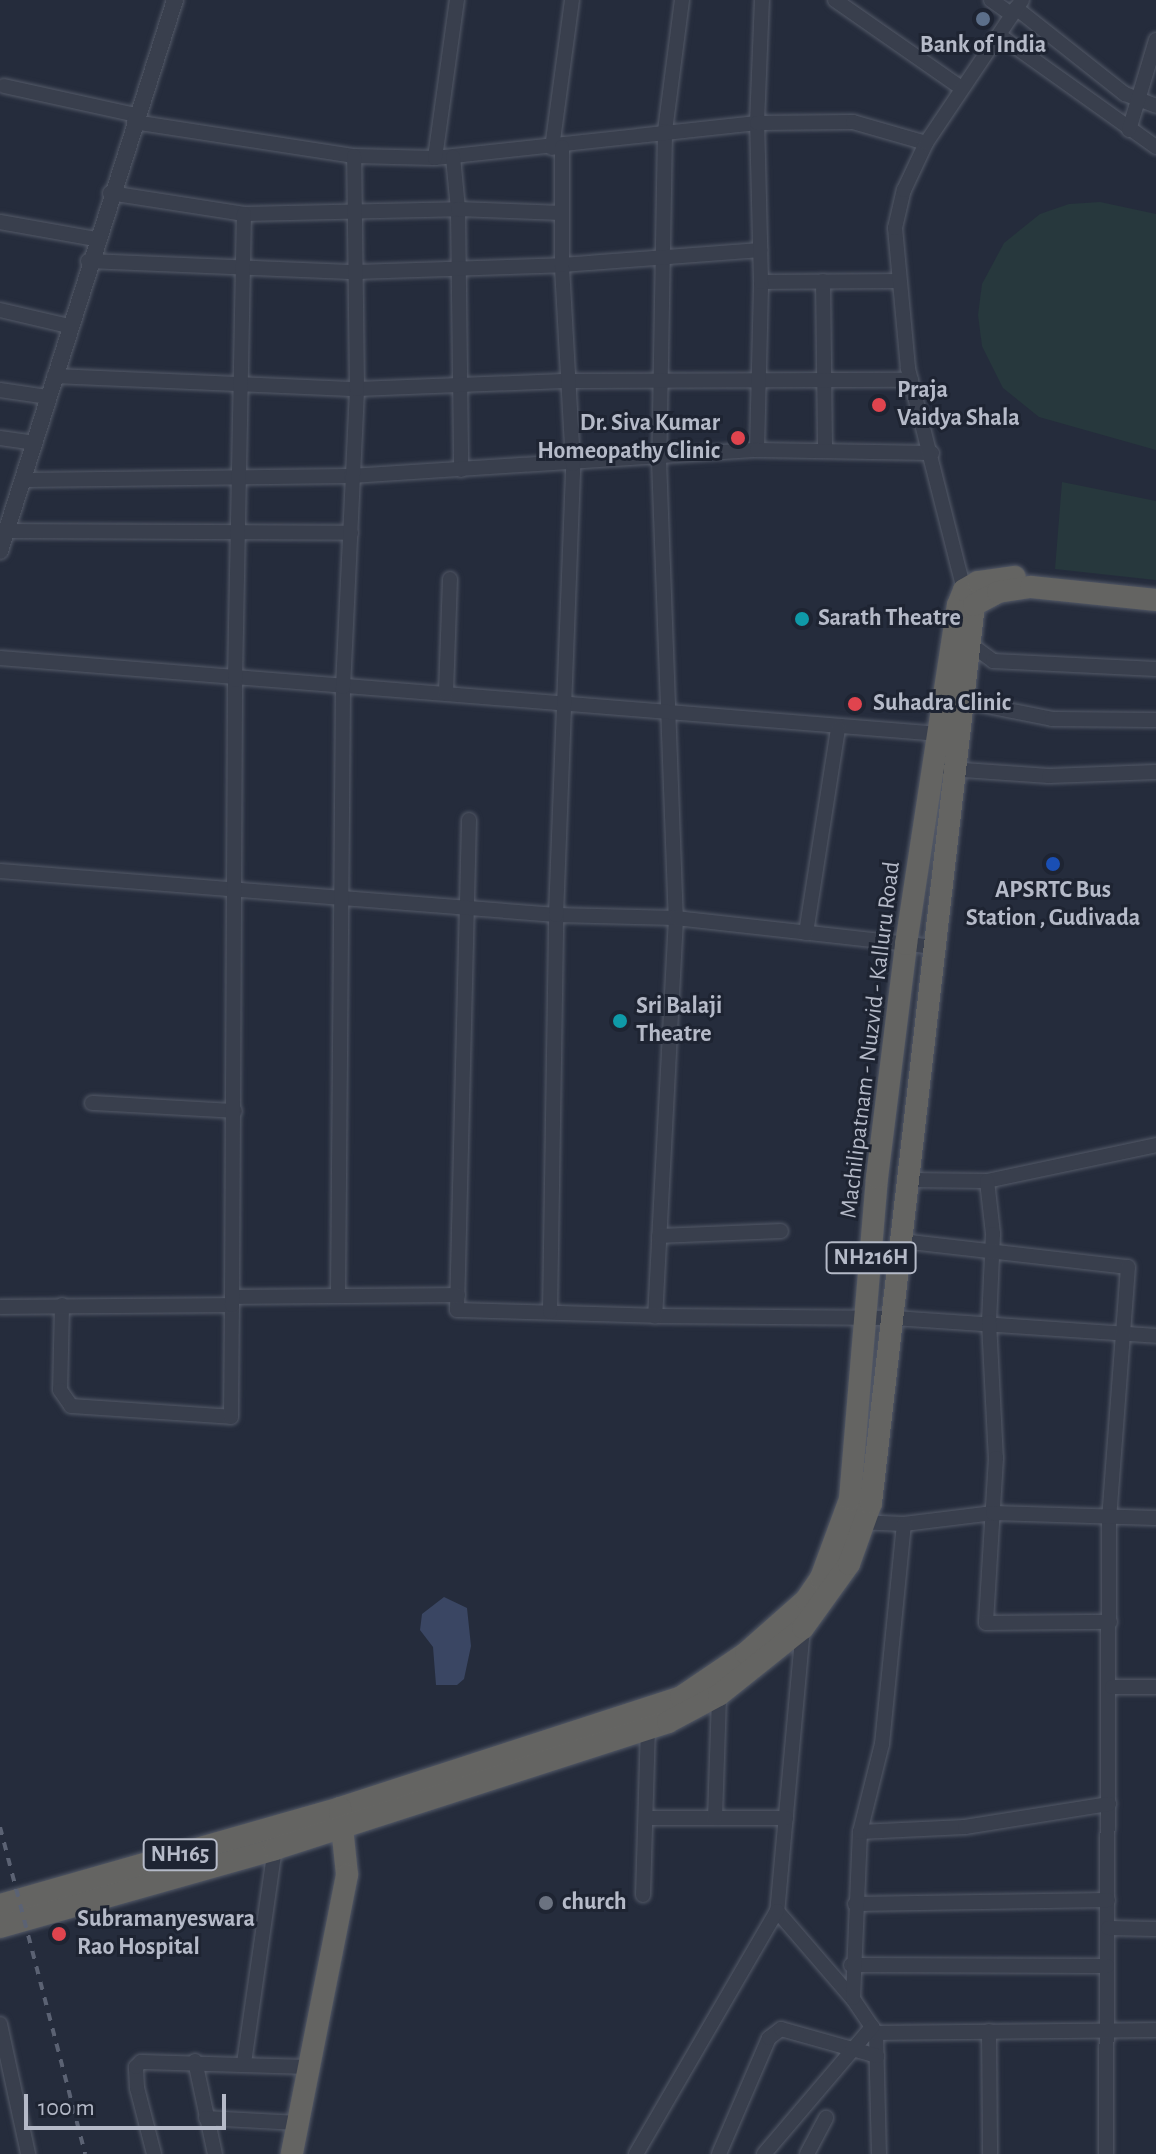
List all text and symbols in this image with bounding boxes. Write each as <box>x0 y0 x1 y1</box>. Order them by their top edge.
marker: Bank of India <box>974 10 992 28</box>
place label: Bank of India <box>920 32 1046 60</box>
place label: Praja Vaidya Shala <box>897 377 1020 433</box>
marker: Praja Vaidya Shala <box>868 394 890 416</box>
place label: Dr. Siva Kumar Homeopathy Clinic <box>537 410 720 466</box>
marker: Dr. Siva Kumar Homeopathy Clinic <box>727 427 749 449</box>
place label: Sarath Theatre <box>818 605 961 633</box>
marker: Sarath Theatre <box>793 610 811 628</box>
place label: Suhadra Clinic <box>873 690 1011 718</box>
marker: Suhadra Clinic <box>844 693 866 715</box>
marker: APSRTC Bus Station , Gudivada <box>1044 855 1062 873</box>
street label: Machilipatnam - Nuzvid - Kalluru Road <box>835 860 907 1220</box>
place label: APSRTC Bus Station , Gudivada <box>966 877 1140 933</box>
place label: Sri Balaji Theatre <box>636 993 722 1049</box>
marker: Sri Balaji Theatre <box>611 1012 629 1030</box>
road number: NH216H <box>825 1240 917 1276</box>
road number: NH165 <box>142 1837 218 1873</box>
place label: church <box>562 1889 627 1917</box>
marker: church <box>537 1894 555 1912</box>
place label: Subramanyeswara Rao Hospital <box>77 1906 255 1962</box>
marker: Subramanyeswara Rao Hospital <box>48 1923 70 1945</box>
scale bar <box>28 2078 230 2128</box>
text: 100 m <box>38 2096 95 2120</box>

